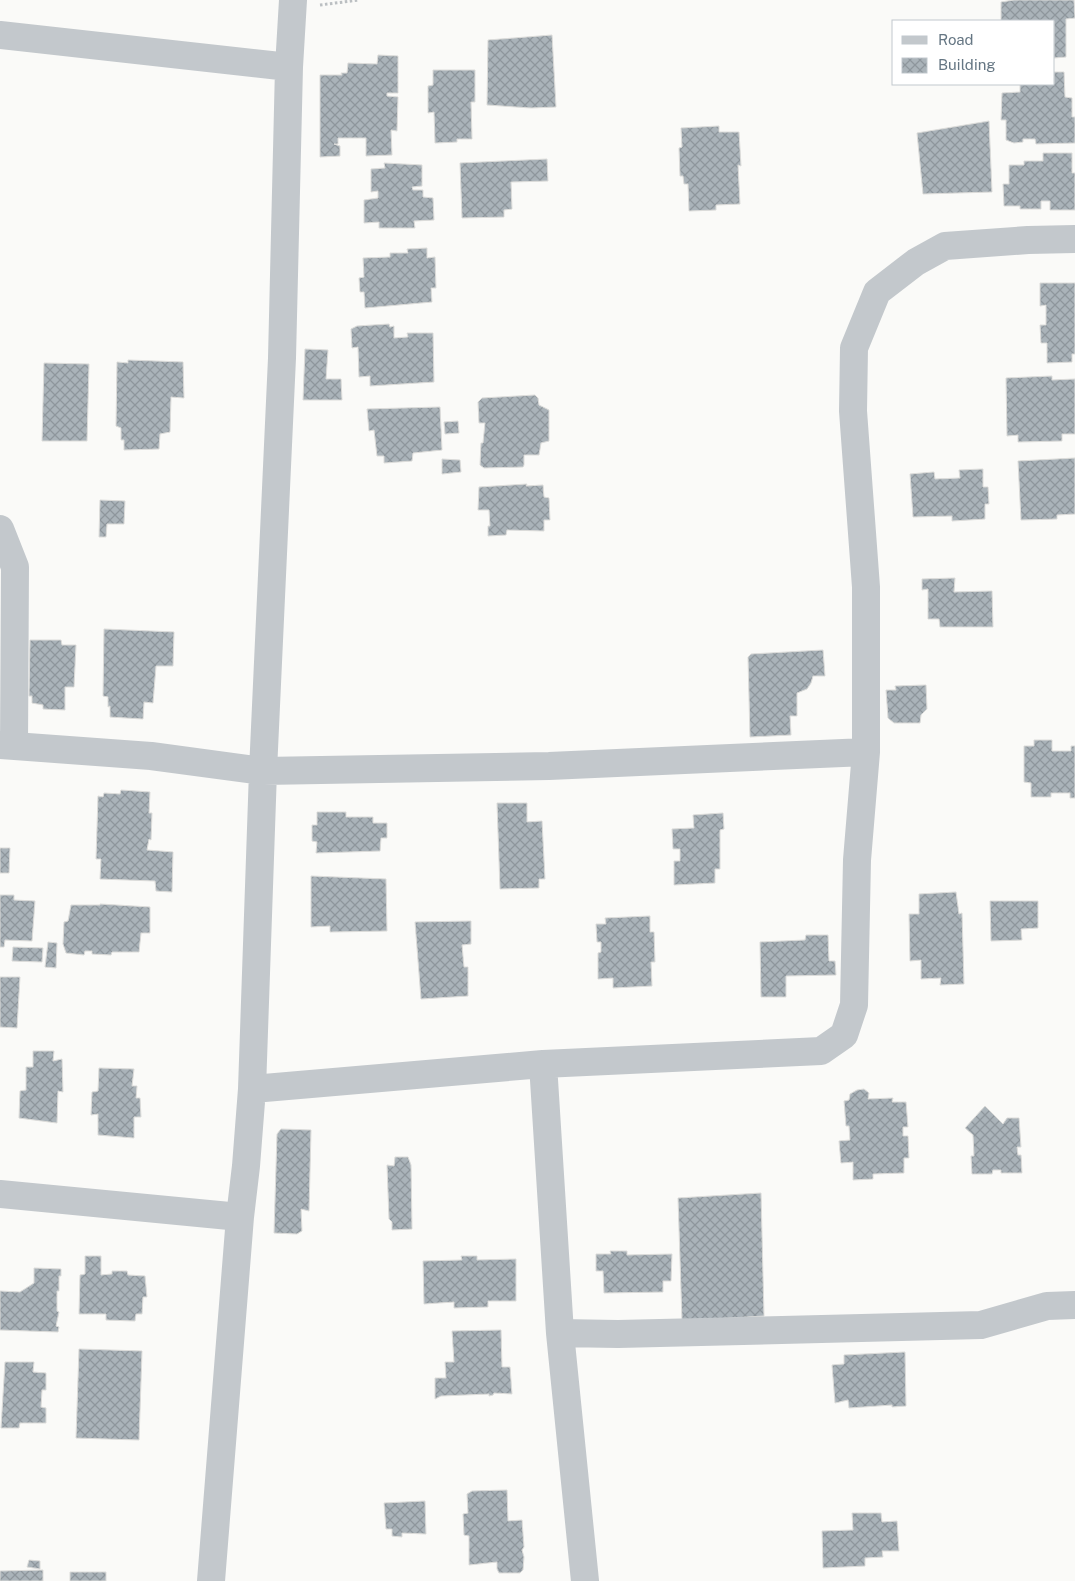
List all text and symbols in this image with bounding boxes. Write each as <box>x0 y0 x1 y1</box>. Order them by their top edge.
legend <box>892 20 1055 85</box>
text: Road <box>938 31 974 48</box>
text: Building <box>938 56 996 73</box>

